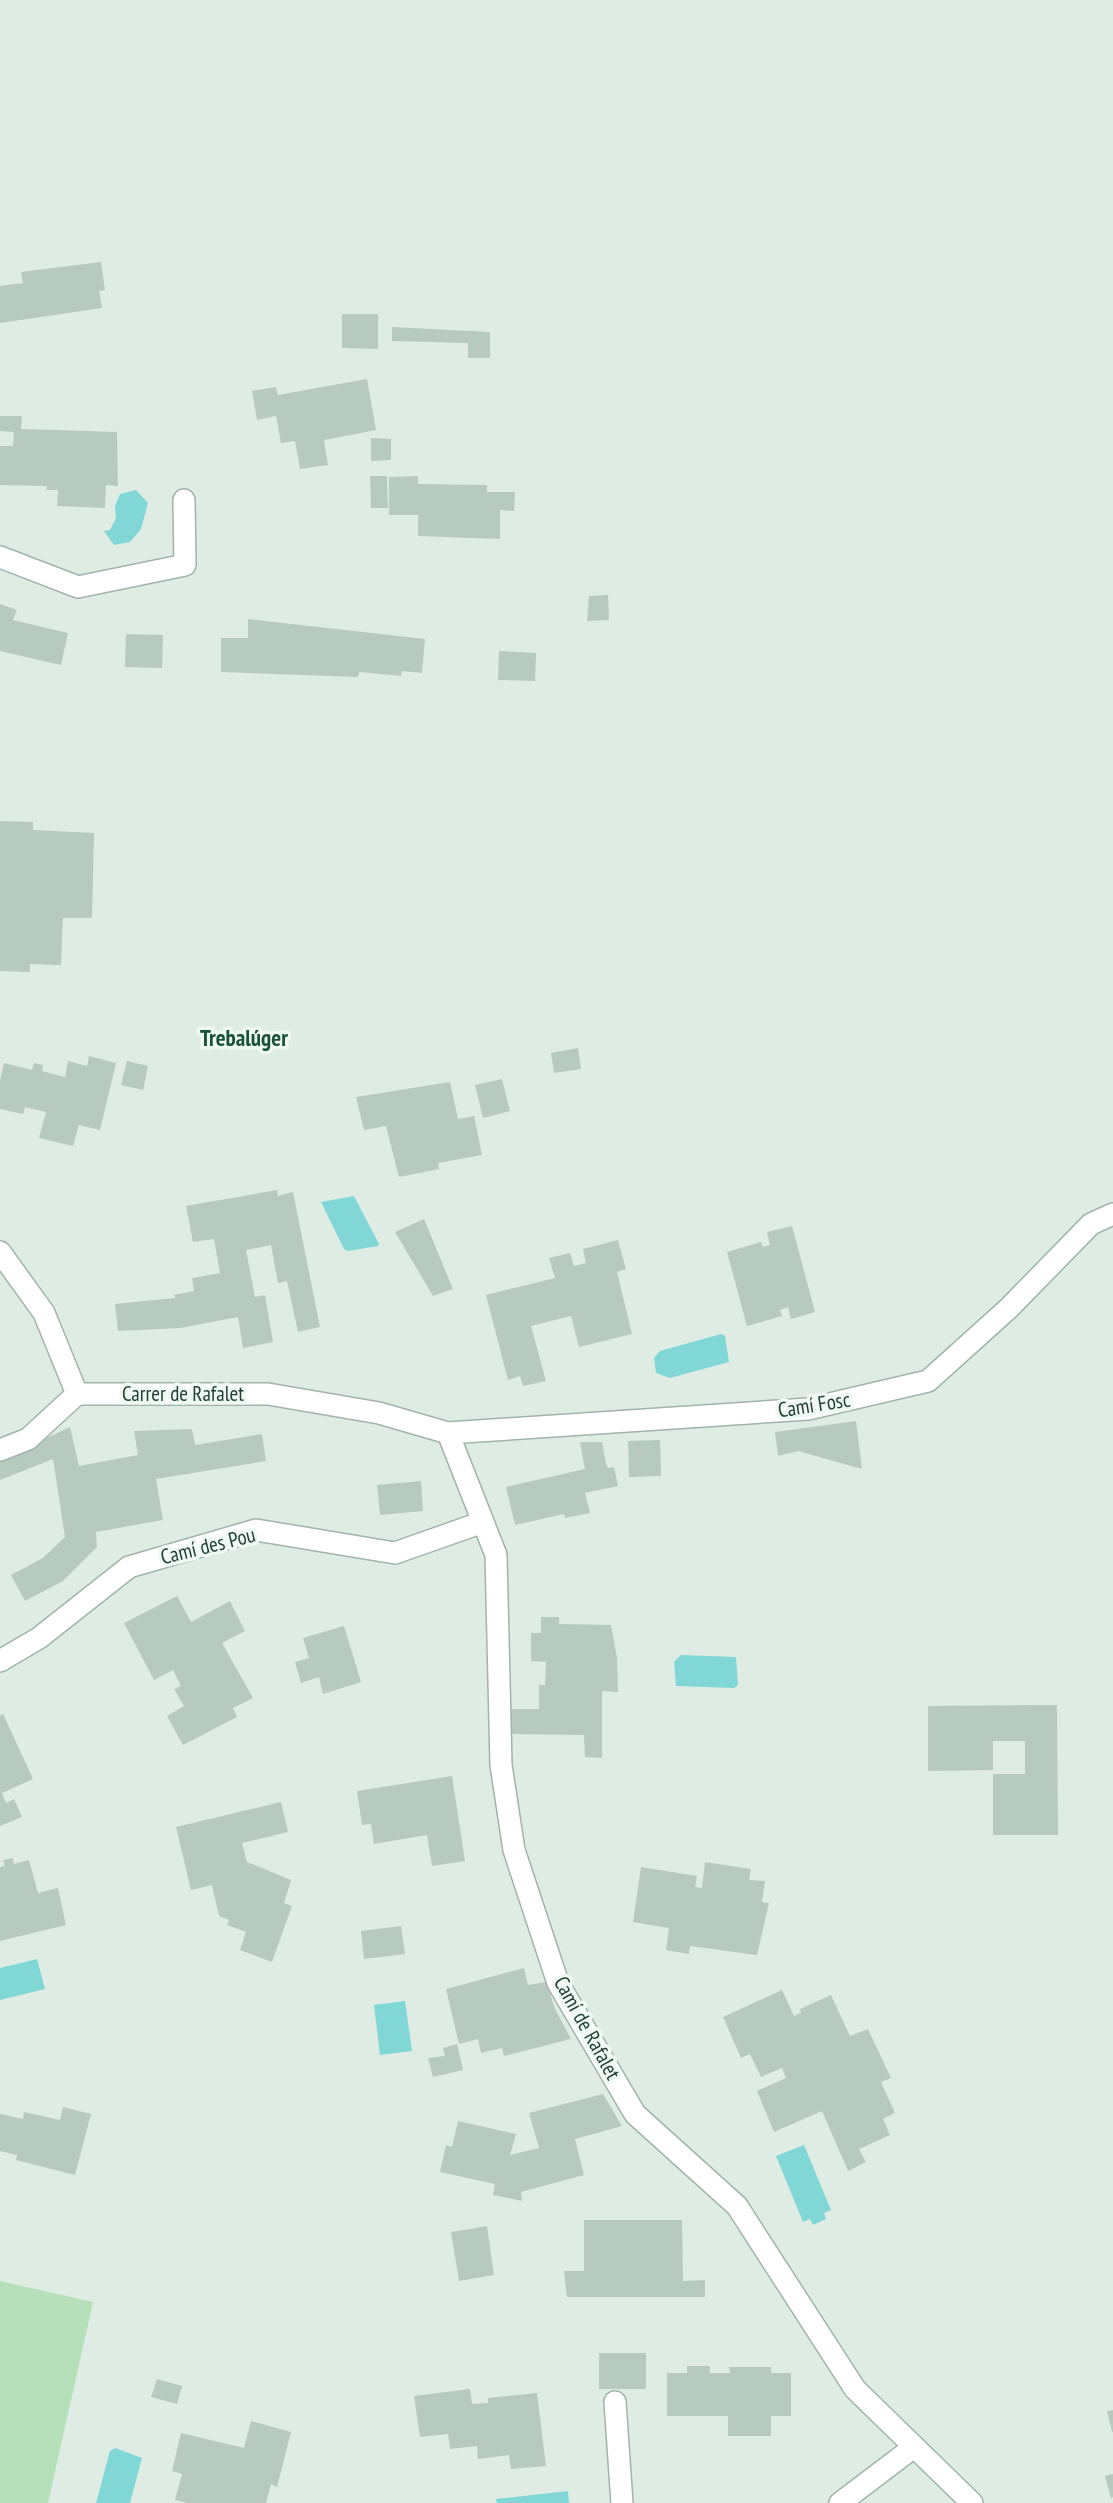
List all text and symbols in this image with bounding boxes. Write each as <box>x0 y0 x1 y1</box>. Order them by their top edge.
district label: Trebalúger <box>200 1023 288 1052</box>
street label: Carrer de Rafalet <box>122 1380 244 1407</box>
street label: Camí Fosc <box>776 1385 852 1424</box>
street label: Camí des Pou <box>158 1521 258 1570</box>
street label: Camí de Rafalet <box>548 1971 627 2084</box>

